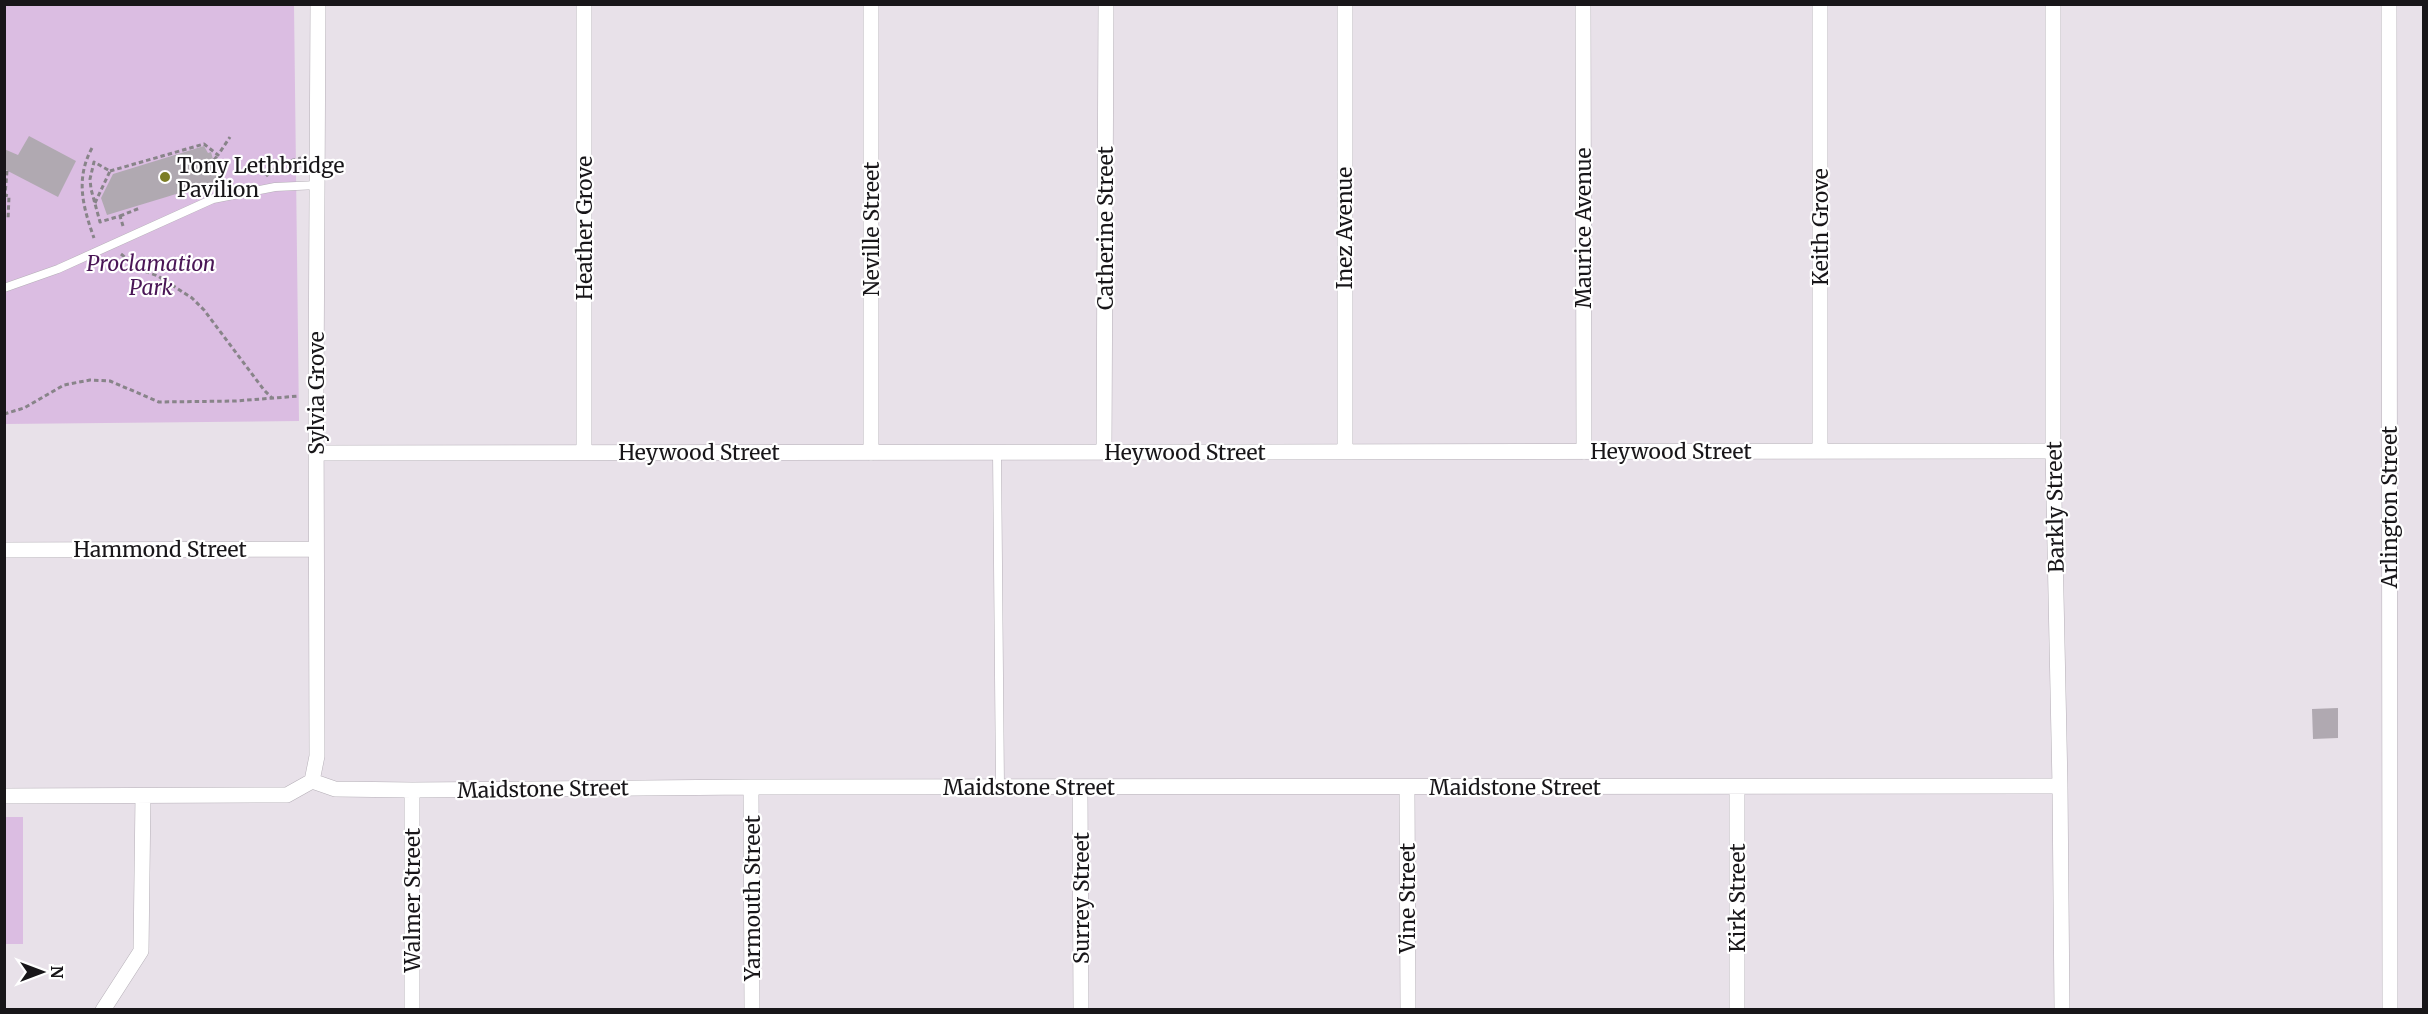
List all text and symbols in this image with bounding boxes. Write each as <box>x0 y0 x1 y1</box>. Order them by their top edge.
street label: Catherine Street <box>1092 146 1119 310</box>
street label: Maurice Avenue <box>1570 147 1597 309</box>
place label: Tony Lethbridge Pavilion <box>177 152 345 203</box>
street label: Heather Grove <box>571 156 598 300</box>
street label: Neville Street <box>858 162 885 296</box>
street label: Inez Avenue <box>1331 167 1358 289</box>
street label: Keith Grove <box>1807 168 1834 286</box>
marker: Tony Lethbridge Pavilion <box>158 170 172 184</box>
park label: Proclamation Park <box>86 250 216 301</box>
street label: Sylvia Grove <box>303 331 330 455</box>
street label: Arlington Street <box>2376 426 2403 589</box>
street label: Heywood Street <box>1590 438 1752 465</box>
street label: Heywood Street <box>618 439 780 466</box>
street label: Heywood Street <box>1104 439 1266 466</box>
street label: Barkly Street <box>2040 441 2070 573</box>
street label: Hammond Street <box>73 536 247 563</box>
street label: Maidstone Street <box>457 774 629 804</box>
street label: Maidstone Street <box>943 774 1115 801</box>
street label: Maidstone Street <box>1429 774 1601 801</box>
street label: Yarmouth Street <box>739 815 766 982</box>
street label: Walmer Street <box>399 828 426 973</box>
street label: Surrey Street <box>1068 832 1095 964</box>
street label: Vine Street <box>1394 843 1421 954</box>
street label: Kirk Street <box>1724 843 1751 953</box>
north arrow <box>12 942 72 1002</box>
text: N <box>47 966 67 979</box>

